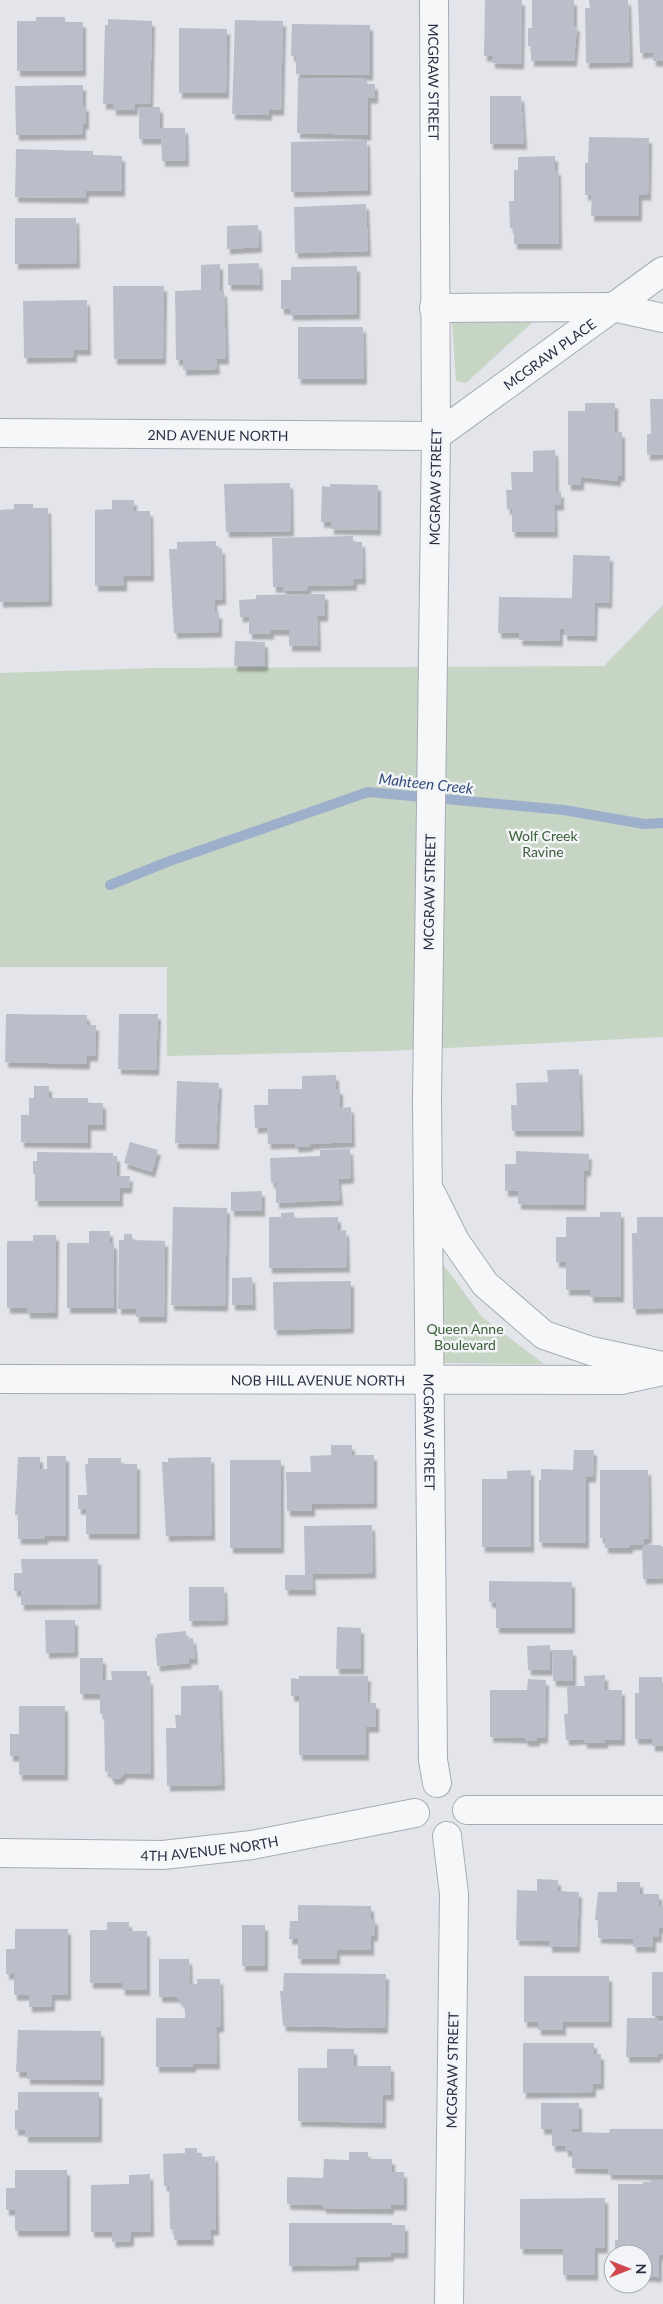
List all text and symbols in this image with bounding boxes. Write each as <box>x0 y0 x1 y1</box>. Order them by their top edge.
street label: MCGRAW STREET <box>426 23 443 141</box>
street label: MCGRAW PLACE <box>500 314 599 393</box>
street label: 2ND AVENUE NORTH <box>147 426 289 443</box>
street label: MCGRAW STREET <box>425 428 445 546</box>
water label: Mahteen Creek <box>378 769 475 797</box>
park label: Wolf Creek Ravine <box>508 827 578 860</box>
street label: MCGRAW STREET <box>419 833 439 951</box>
park label: Queen Anne Boulevard <box>426 1320 504 1353</box>
street label: NOB HILL AVENUE NORTH <box>231 1371 405 1388</box>
street label: MCGRAW STREET <box>421 1373 439 1491</box>
street label: 4TH AVENUE NORTH <box>141 1832 280 1864</box>
street label: MCGRAW STREET <box>442 2011 462 2129</box>
north arrow <box>603 2244 653 2294</box>
text: N <box>633 2264 650 2274</box>

